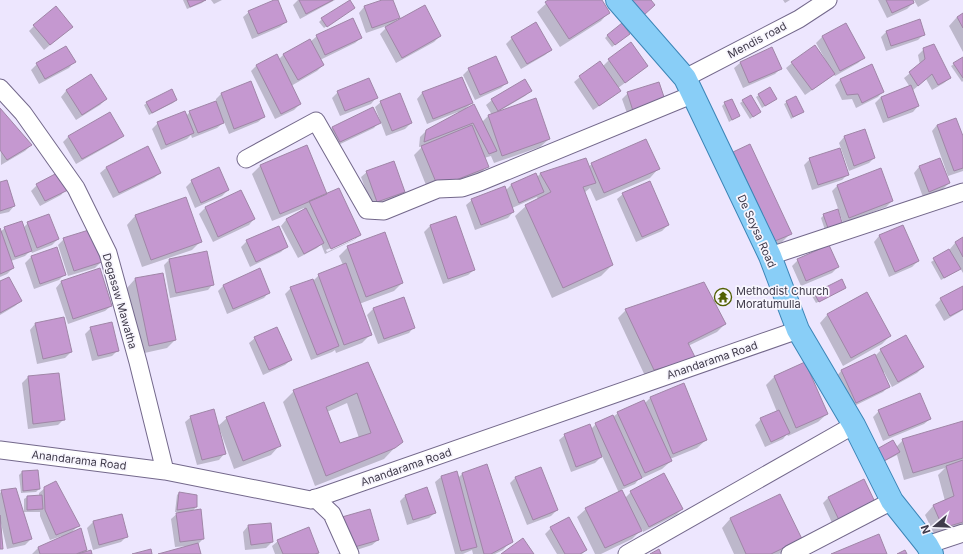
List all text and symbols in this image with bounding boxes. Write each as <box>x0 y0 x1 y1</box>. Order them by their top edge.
street label: Mendis road <box>725 19 789 61</box>
street label: De Soysa Road <box>735 192 779 270</box>
street label: Degasaw Mawatha <box>100 252 140 350</box>
place label: Methodist Church Moratumulla <box>736 284 829 311</box>
temple icon: Methodist Church Moratumulla <box>713 287 733 307</box>
street label: Anandarama Road <box>665 338 759 382</box>
street label: Anandarama Road <box>359 445 453 489</box>
street label: Anandarama Road <box>31 447 127 473</box>
north arrow <box>915 506 955 546</box>
text: N <box>918 523 934 536</box>

